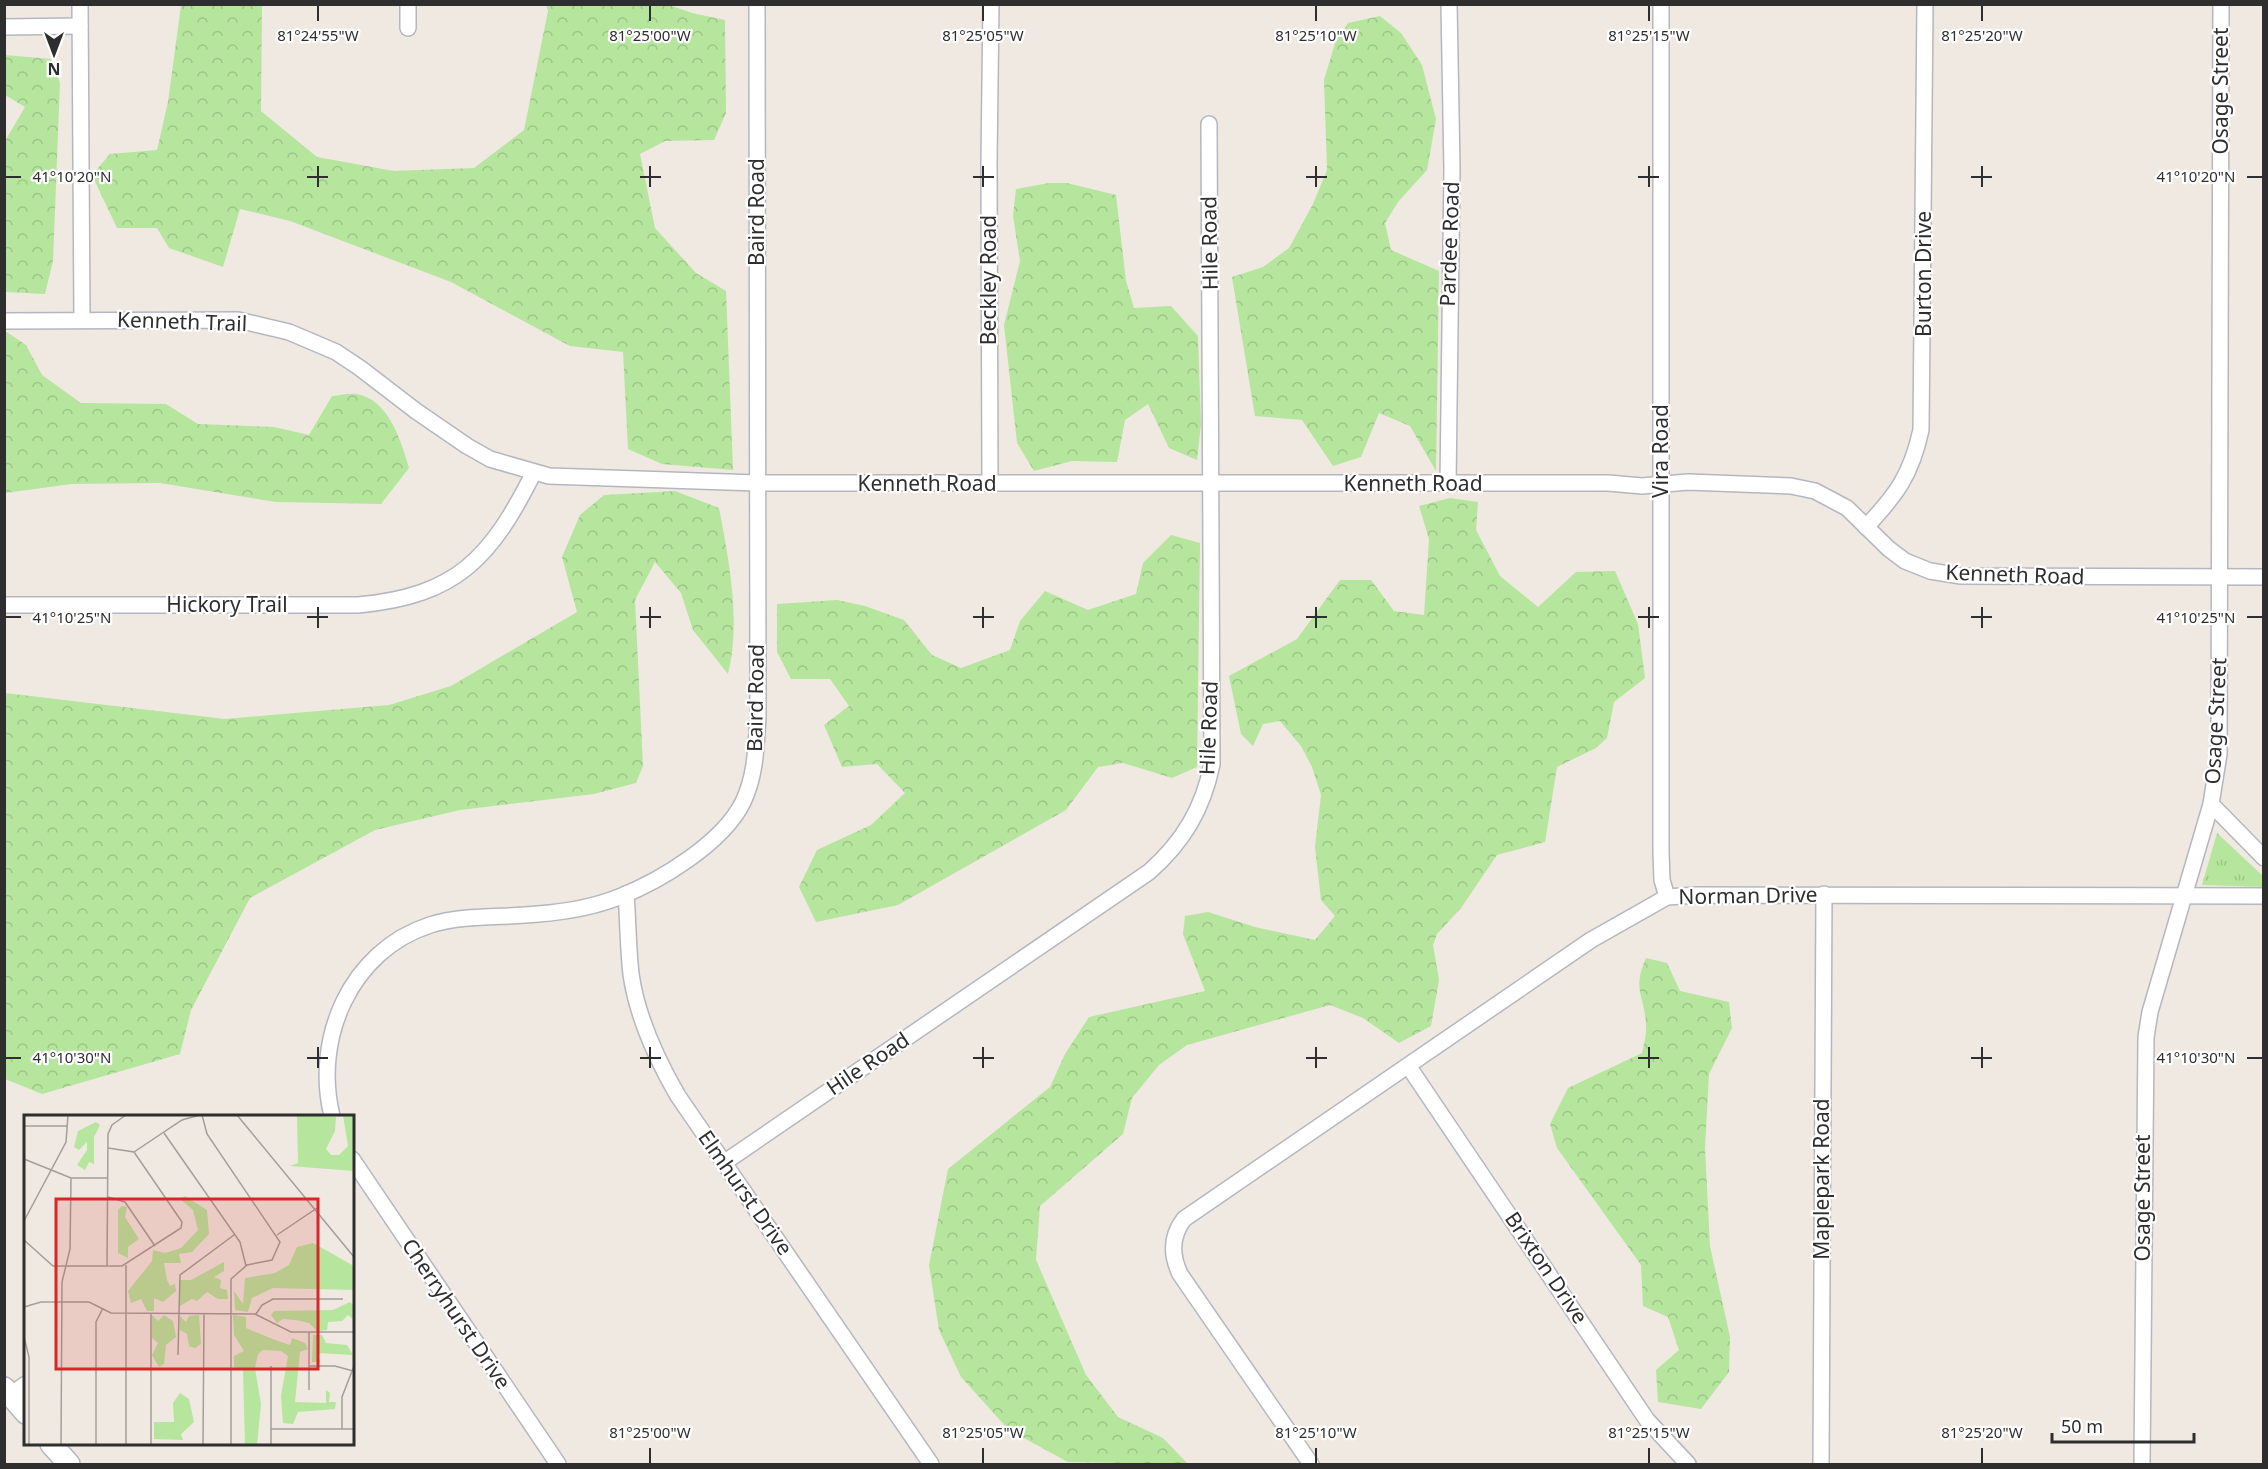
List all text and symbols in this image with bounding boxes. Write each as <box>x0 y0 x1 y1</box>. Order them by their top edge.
north arrow <box>24 24 84 84</box>
text: 81°24'55"W <box>277 25 359 45</box>
text: 81°25'00"W <box>609 25 691 45</box>
text: 81°25'05"W <box>942 25 1024 45</box>
text: 81°25'10"W <box>1275 25 1357 45</box>
text: 81°25'15"W <box>1608 25 1690 45</box>
text: 81°25'20"W <box>1941 25 2023 45</box>
street label: Osage Street <box>2206 27 2234 155</box>
text: N <box>47 58 61 80</box>
street label: Baird Road <box>742 158 770 266</box>
text: 41°10'20"N <box>33 166 111 186</box>
text: 41°10'20"N <box>2157 166 2235 186</box>
street label: Pardee Road <box>1433 181 1465 307</box>
street label: Hile Road <box>1194 196 1224 290</box>
street label: Burton Drive <box>1909 211 1937 337</box>
street label: Beckley Road <box>974 215 1002 345</box>
street label: Kenneth Trail <box>117 305 248 337</box>
street label: Vira Road <box>1646 404 1674 498</box>
street label: Kenneth Road <box>857 469 997 497</box>
street label: Kenneth Road <box>1343 469 1483 497</box>
street label: Kenneth Road <box>1945 558 2085 590</box>
street label: Hickory Trail <box>166 590 288 618</box>
text: 41°10'25"N <box>33 607 111 627</box>
text: 41°10'25"N <box>2157 607 2235 627</box>
street label: Baird Road <box>740 644 770 752</box>
street label: Osage Street <box>2198 656 2232 785</box>
street label: Hile Road <box>1192 680 1224 776</box>
street label: Norman Drive <box>1678 880 1818 910</box>
street label: Hile Road <box>821 1025 914 1101</box>
text: 41°10'30"N <box>33 1047 111 1067</box>
text: 41°10'30"N <box>2157 1047 2235 1067</box>
street label: Maplepark Road <box>1807 1098 1835 1260</box>
inset map <box>24 1115 354 1445</box>
street label: Elmhurst Drive <box>692 1124 799 1260</box>
street label: Osage Street <box>2128 1134 2156 1262</box>
street label: Brixton Drive <box>1499 1206 1595 1329</box>
street label: Cherryhurst Drive <box>396 1233 518 1394</box>
scale bar <box>2052 1406 2194 1444</box>
text: 50 m <box>2061 1414 2103 1438</box>
text: 81°25'00"W <box>609 1422 691 1442</box>
text: 81°25'05"W <box>942 1422 1024 1442</box>
text: 81°25'10"W <box>1275 1422 1357 1442</box>
text: 81°25'15"W <box>1608 1422 1690 1442</box>
text: 81°25'20"W <box>1941 1422 2023 1442</box>

